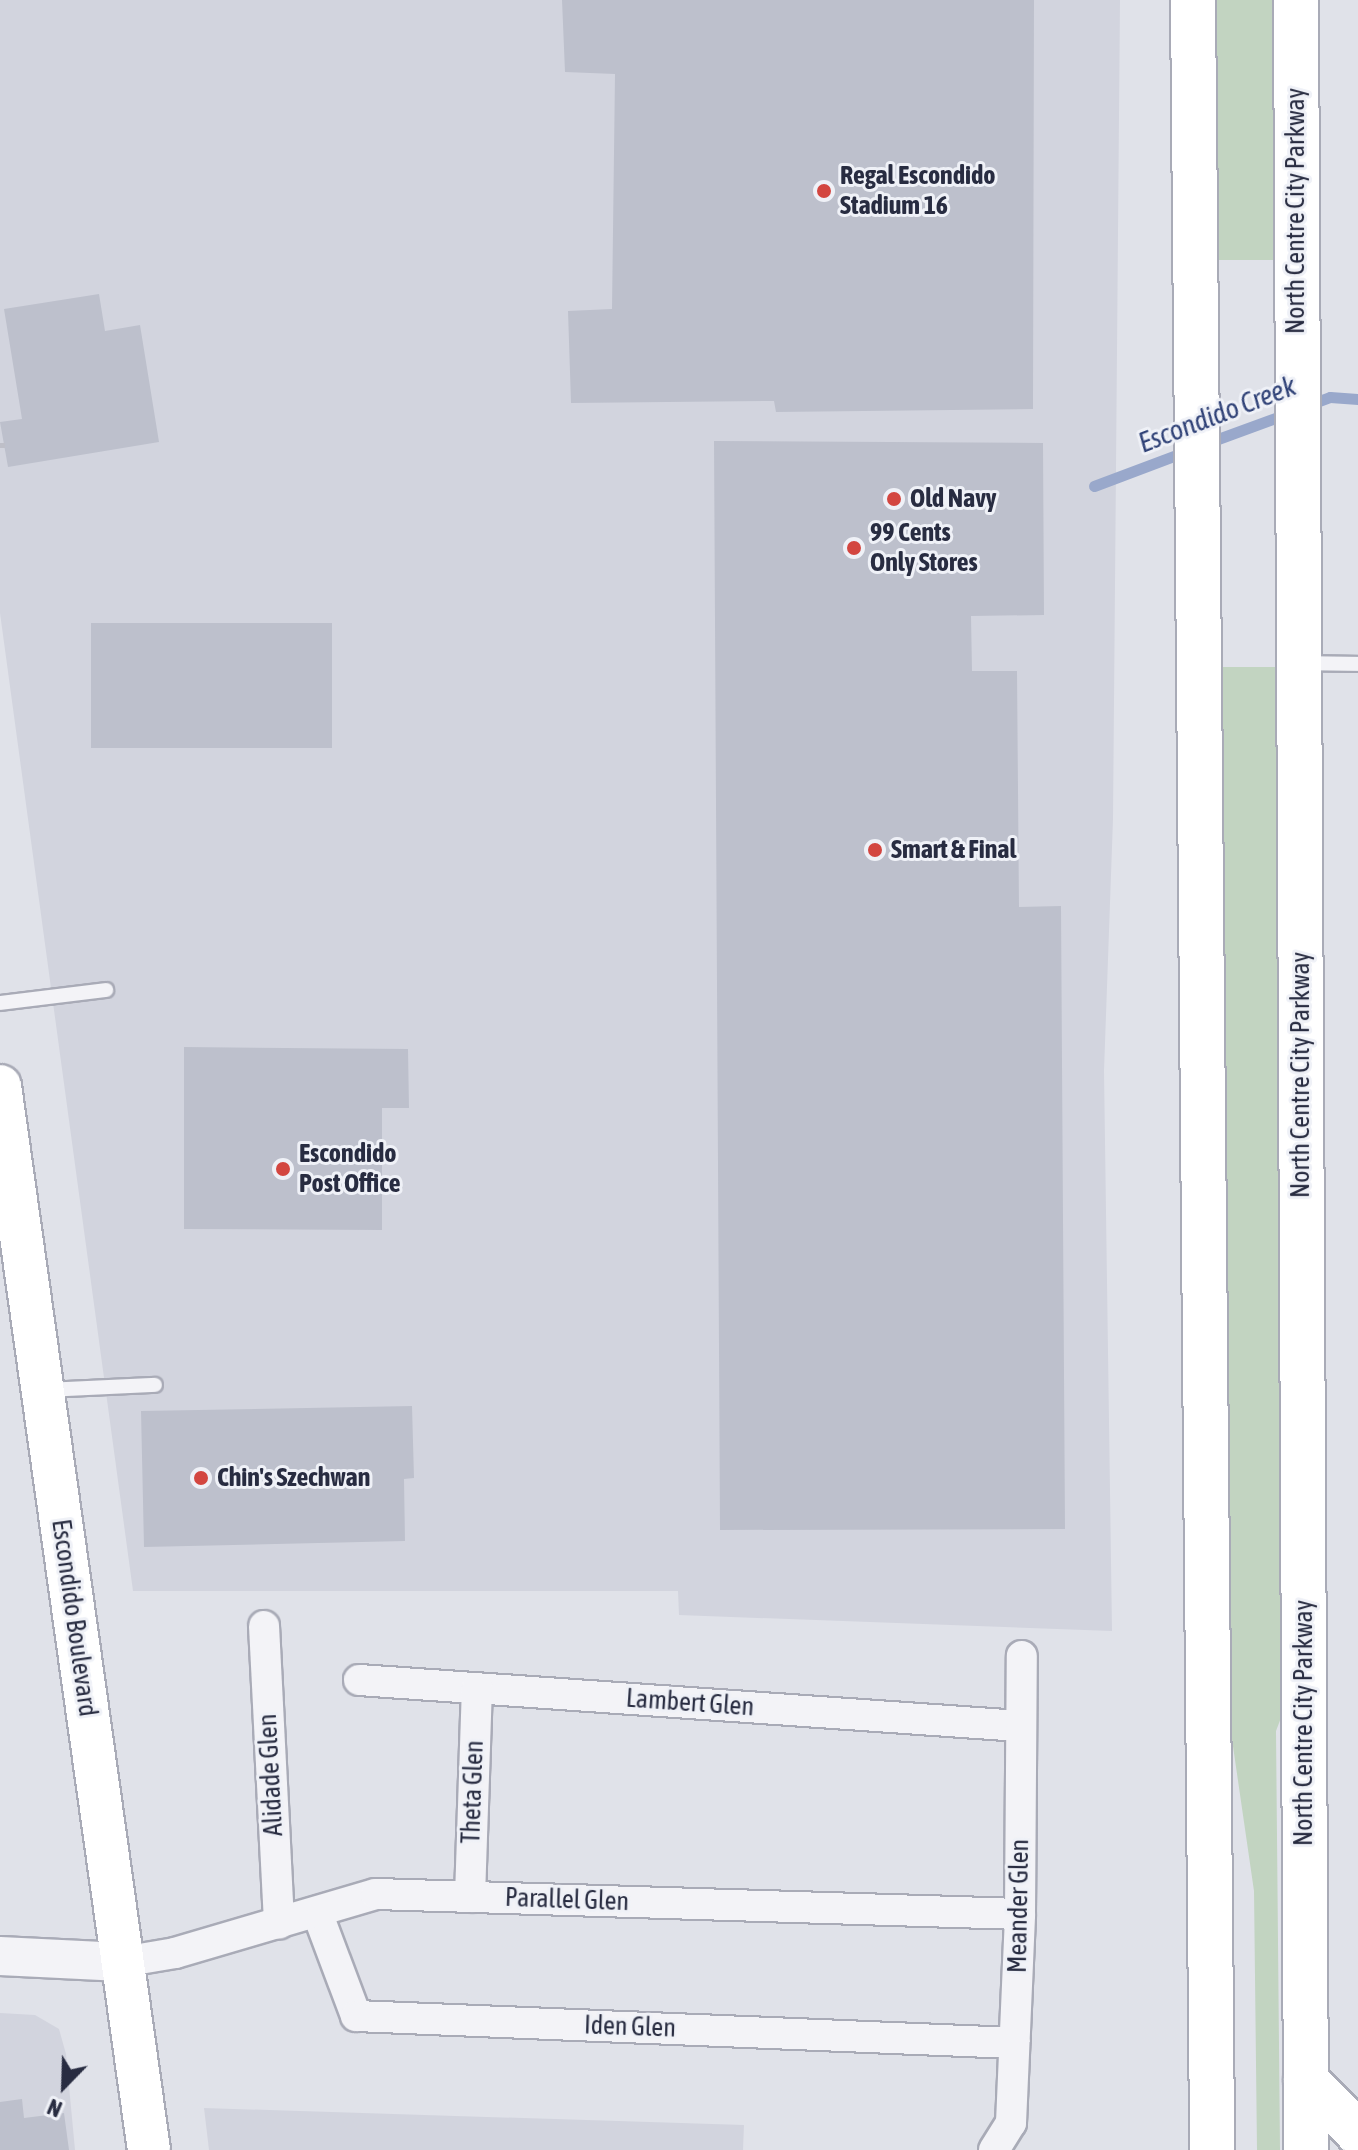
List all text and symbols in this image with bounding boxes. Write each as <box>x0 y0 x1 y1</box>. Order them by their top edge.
street label: North Centre City Parkway <box>1280 88 1312 334</box>
place label: Regal Escondido Stadium 16 <box>840 160 996 222</box>
marker: Regal Escondido Stadium 16 <box>815 182 833 200</box>
water label: Escondido Creek <box>1133 369 1301 459</box>
place label: Old Navy <box>910 483 997 515</box>
marker: Old Navy <box>885 490 903 508</box>
place label: 99 Cents Only Stores <box>870 517 978 578</box>
marker: 99 Cents Only Stores <box>845 539 863 557</box>
place label: Smart & Final <box>891 834 1016 866</box>
marker: Smart & Final <box>866 841 884 859</box>
street label: North Centre City Parkway <box>1285 952 1317 1198</box>
place label: Escondido Post Office <box>299 1138 401 1200</box>
marker: Escondido Post Office <box>274 1160 292 1178</box>
place label: Chin's Szechwan <box>217 1462 370 1494</box>
marker: Chin's Szechwan <box>192 1469 210 1487</box>
street label: Escondido Boulevard <box>45 1517 103 1719</box>
street label: North Centre City Parkway <box>1288 1600 1320 1846</box>
street label: Lambert Glen <box>625 1683 755 1723</box>
street label: Alidade Glen <box>252 1713 290 1837</box>
street label: Theta Glen <box>456 1740 490 1844</box>
street label: Meander Glen <box>1002 1839 1036 1973</box>
street label: Parallel Glen <box>504 1882 630 1918</box>
street label: Iden Glen <box>584 2010 676 2044</box>
north arrow <box>24 2046 104 2126</box>
text: N <box>44 2094 66 2123</box>

